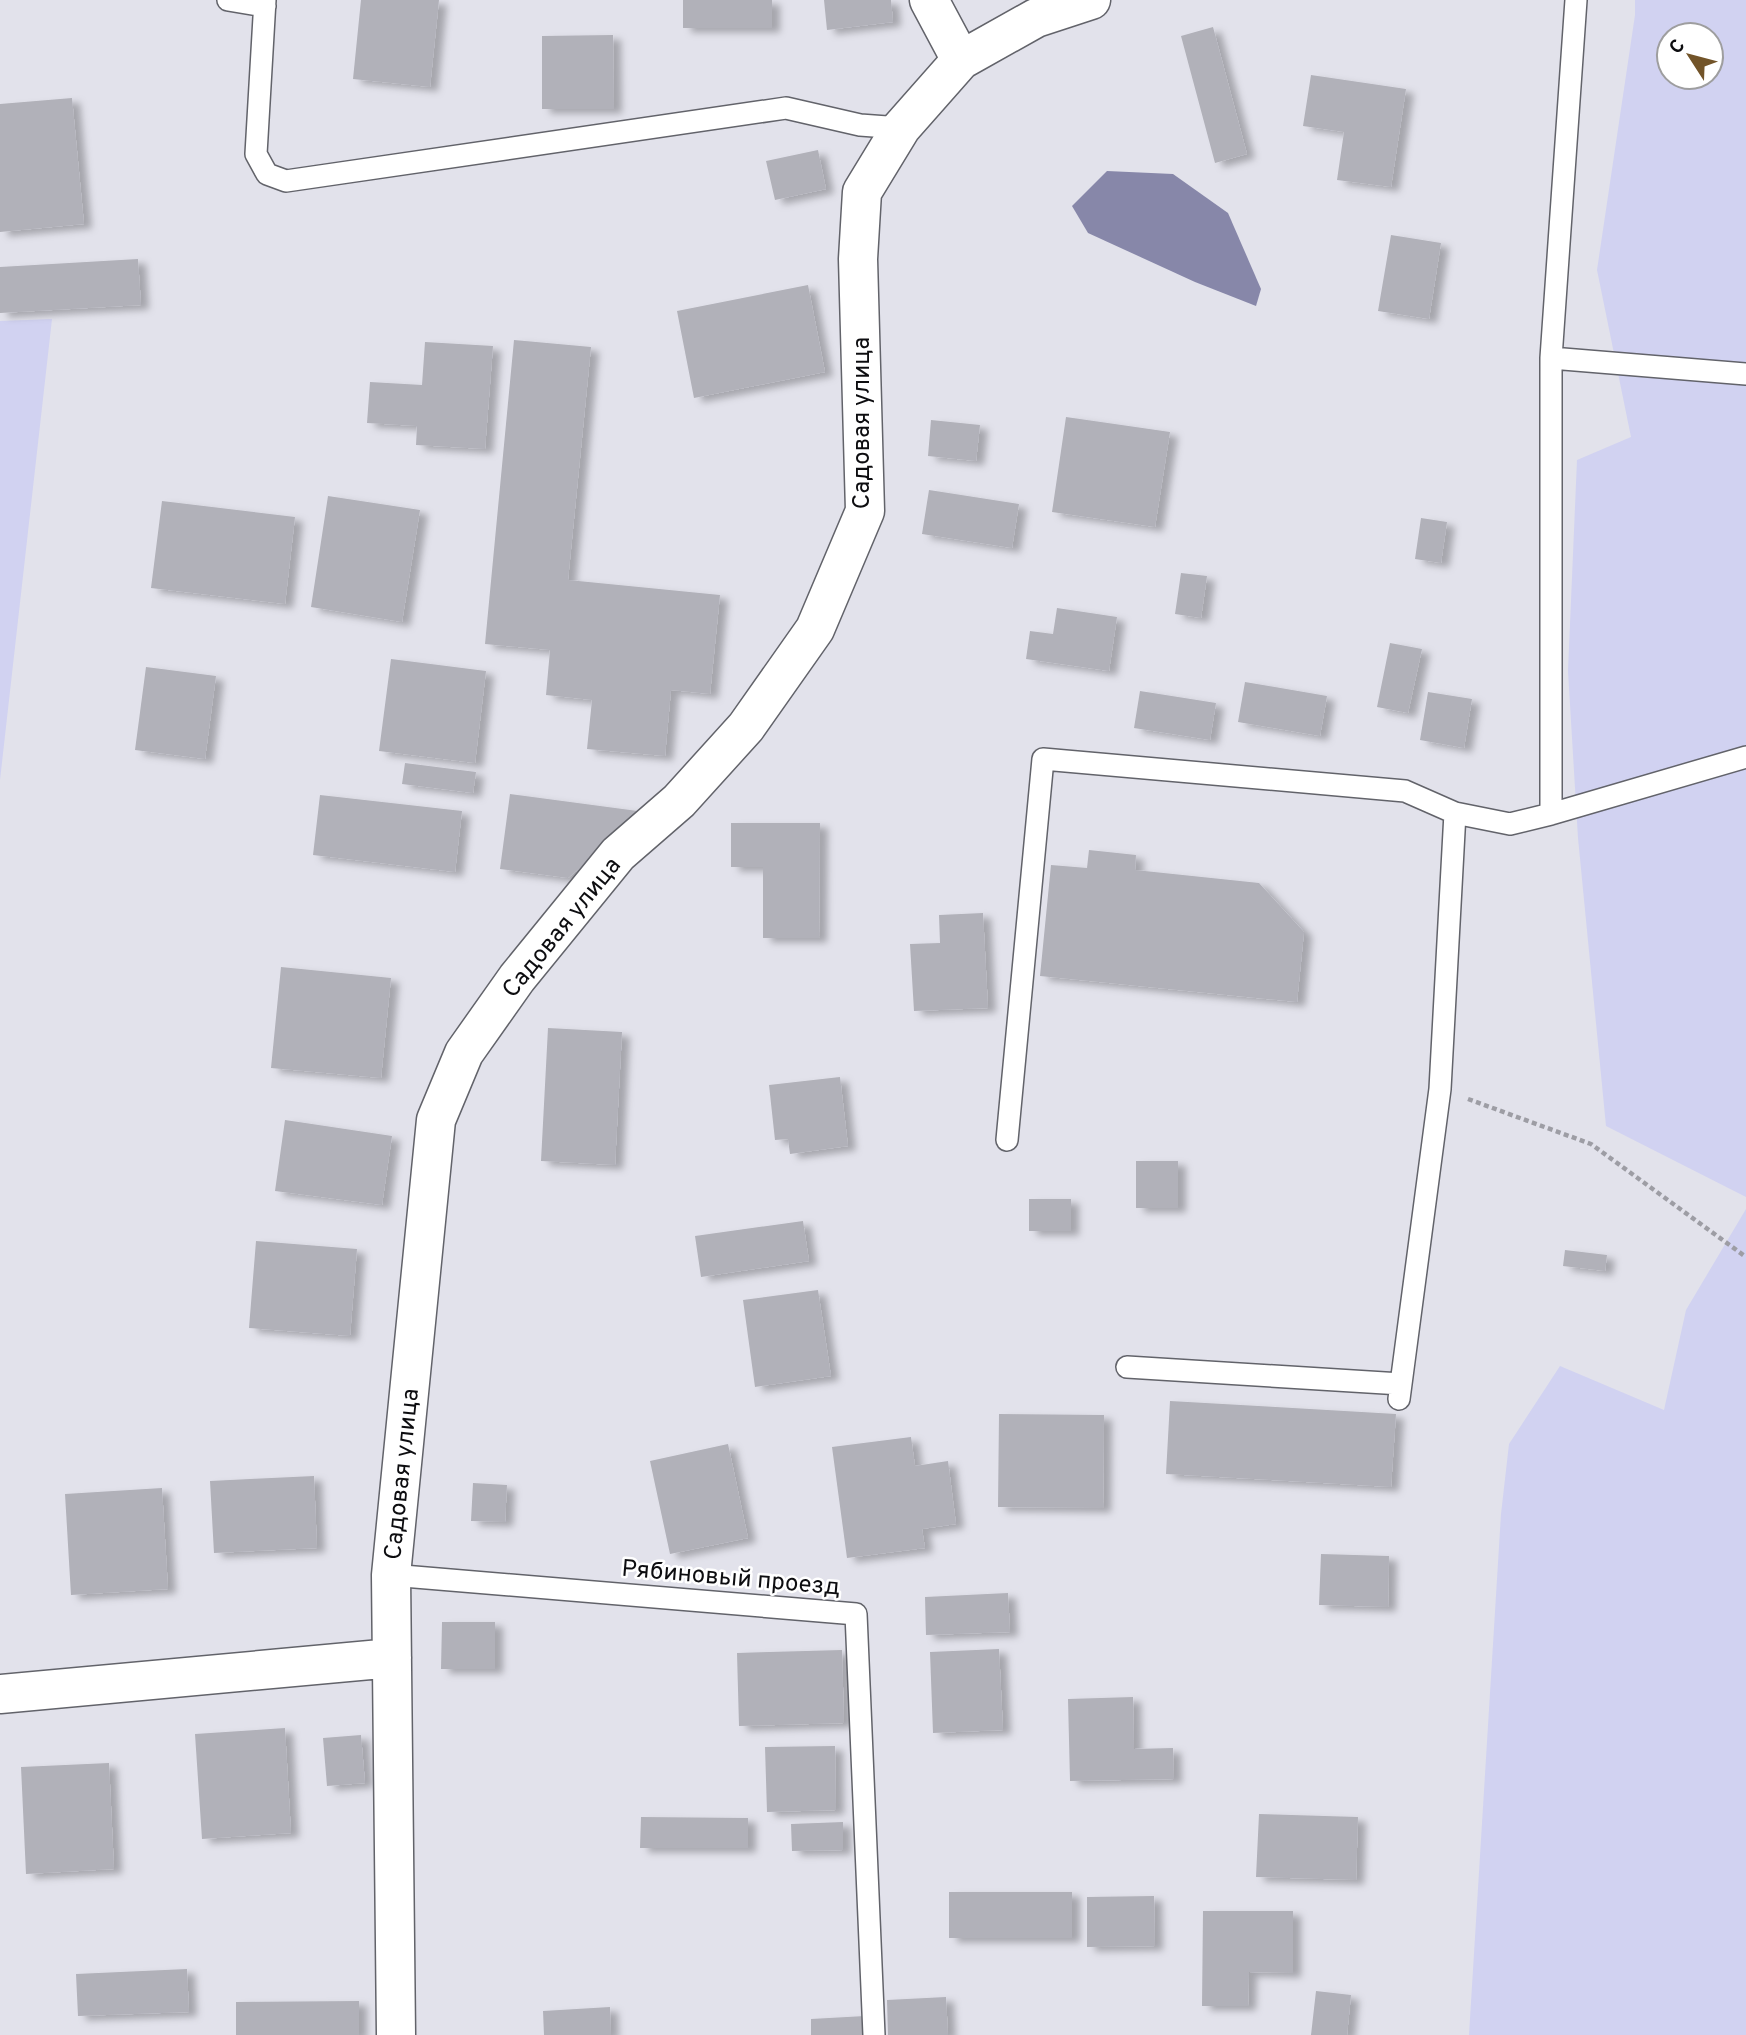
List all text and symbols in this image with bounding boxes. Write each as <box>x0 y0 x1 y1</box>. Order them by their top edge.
north arrow <box>1655 21 1725 91</box>
text: С <box>1665 35 1691 59</box>
street label: Садовая улица <box>848 337 878 509</box>
street label: Садовая улица <box>497 852 628 1005</box>
street label: Садовая улица <box>379 1387 427 1561</box>
street label: Рябиновый проезд <box>620 1554 842 1604</box>

